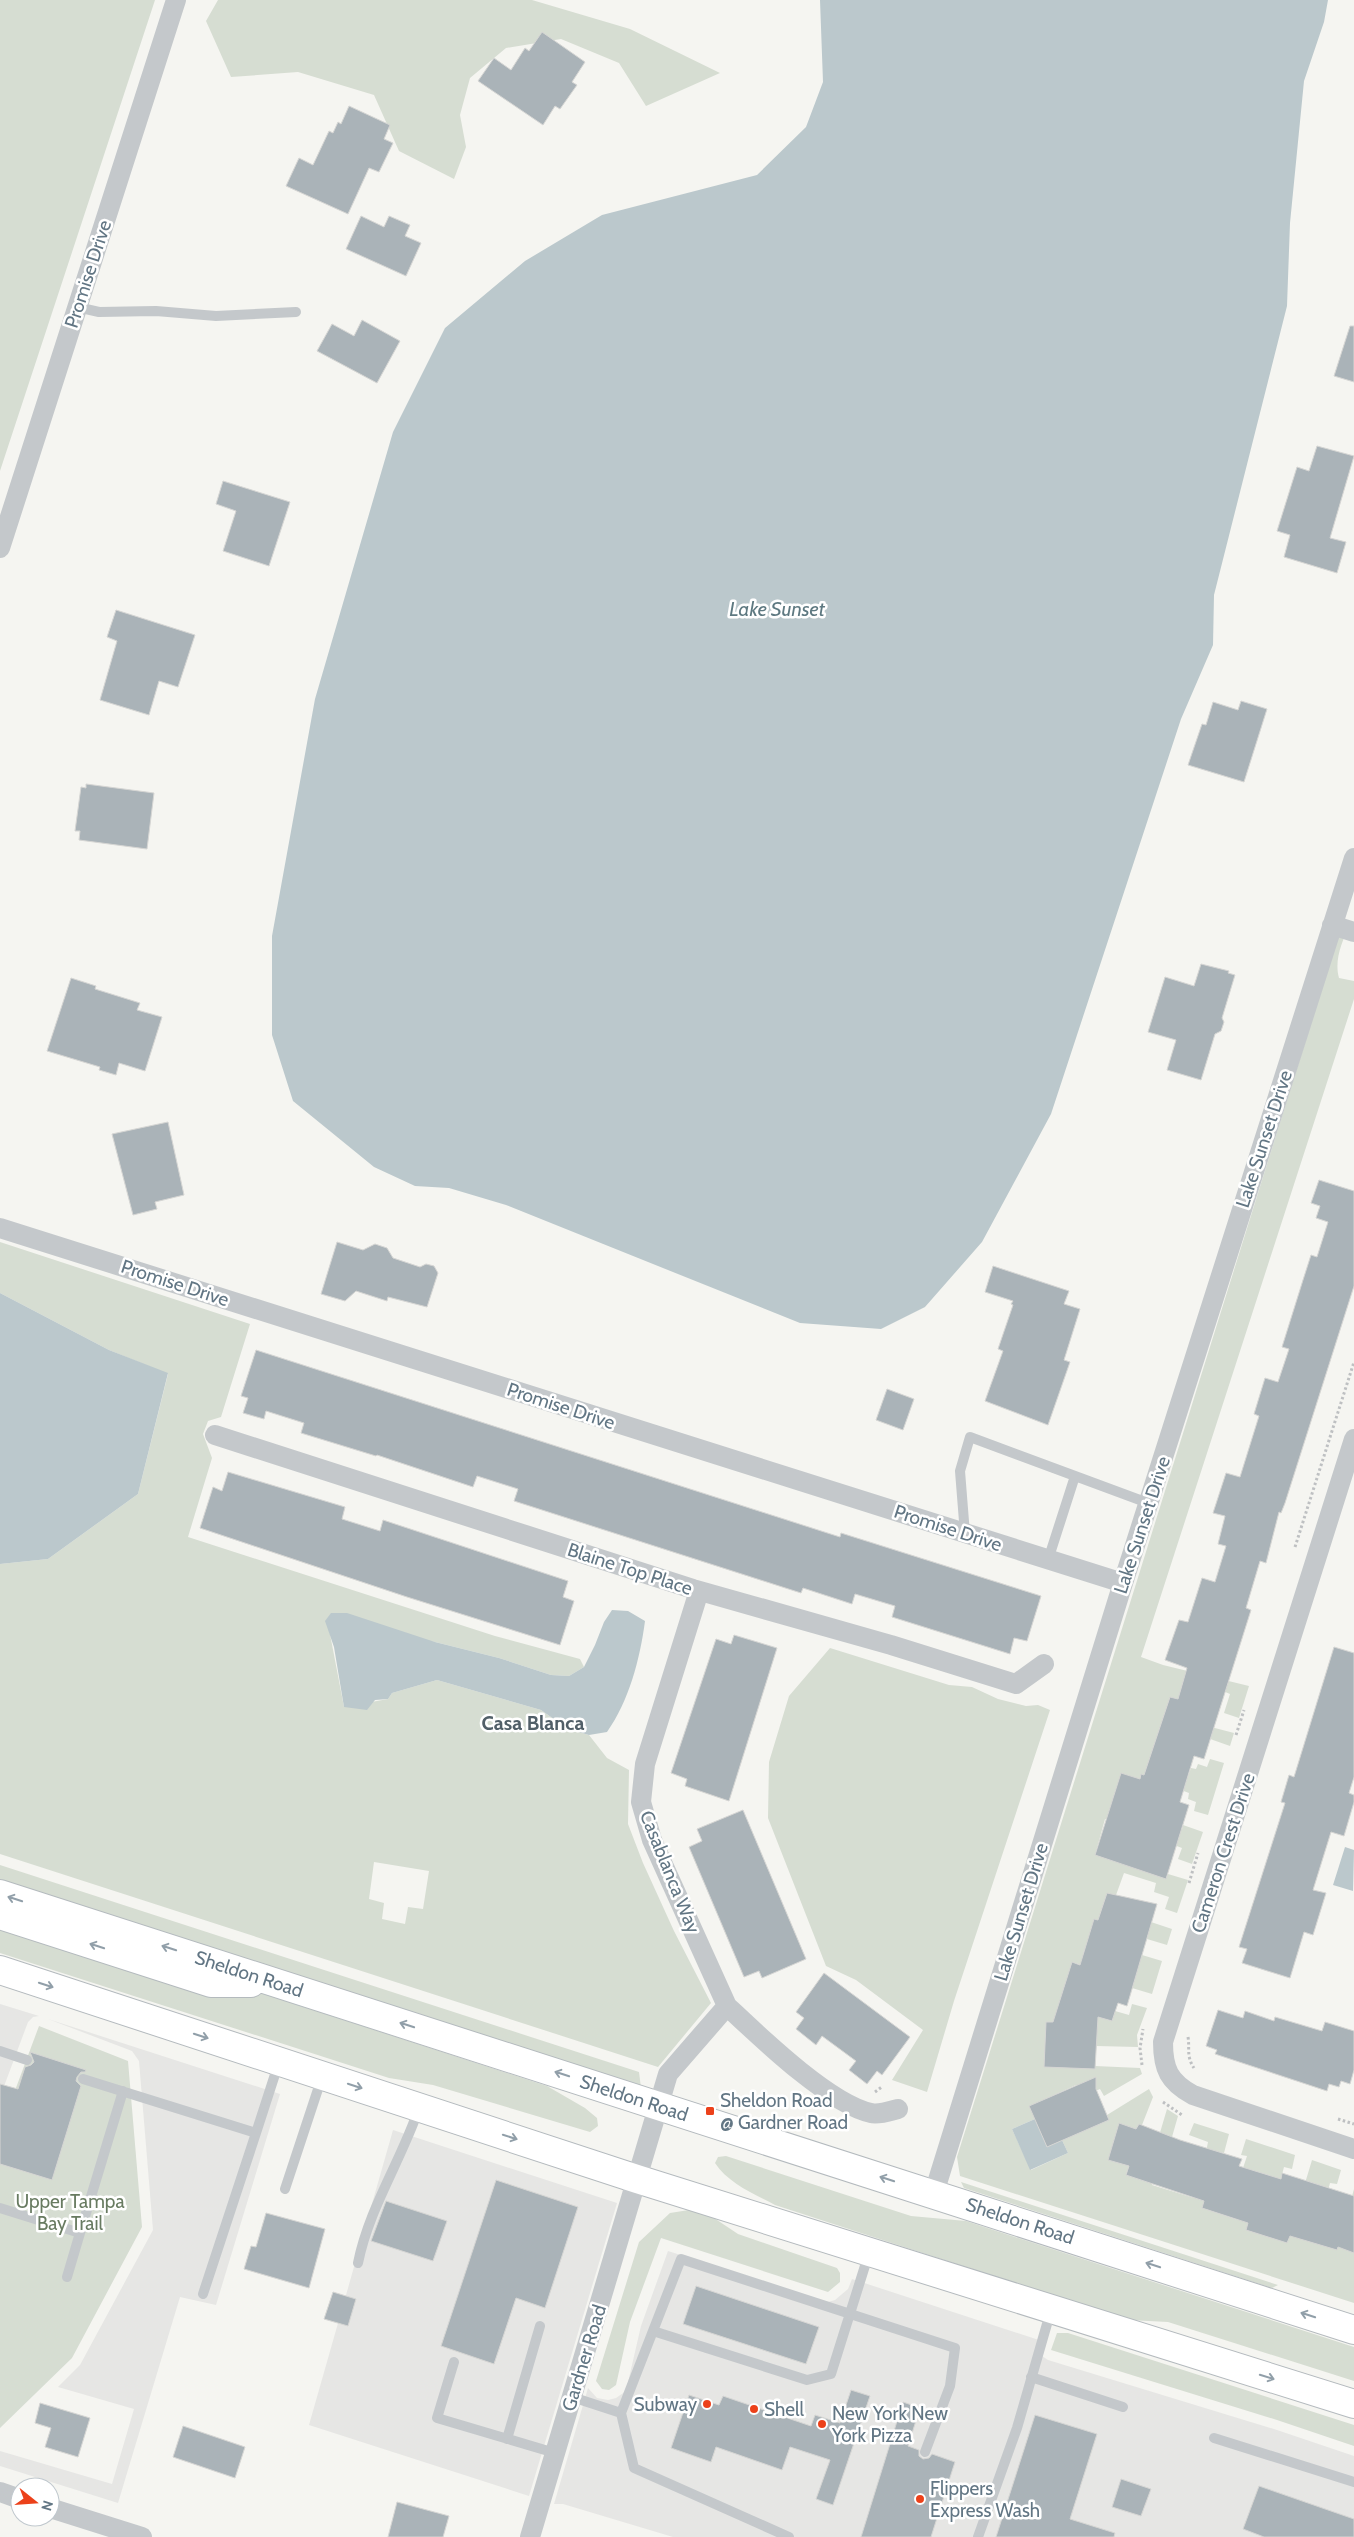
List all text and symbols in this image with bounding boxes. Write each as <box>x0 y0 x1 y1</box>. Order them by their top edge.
street label: Promise Drive <box>60 217 116 331</box>
water label: Lake Sunset <box>729 597 826 621</box>
street label: Lake Sunset Drive <box>1231 1067 1297 1211</box>
street label: Promise Drive <box>118 1255 232 1311</box>
street label: Promise Drive <box>504 1378 618 1434</box>
street label: Lake Sunset Drive <box>1109 1453 1175 1597</box>
street label: Promise Drive <box>891 1500 1005 1556</box>
street label: Blaine Top Place <box>565 1538 696 1600</box>
district label: Casa Blanca <box>482 1711 584 1735</box>
street label: Cameron Crest Drive <box>1186 1770 1260 1936</box>
street label: Casablanca Way <box>635 1807 705 1937</box>
street label: Lake Sunset Drive <box>989 1840 1053 1984</box>
one-way arrow <box>7 1894 23 1903</box>
one-way arrow <box>89 1941 105 1950</box>
one-way arrow <box>162 1943 178 1953</box>
street label: Sheldon Road <box>192 1946 306 2002</box>
one-way arrow <box>38 1981 54 1990</box>
one-way arrow <box>400 2019 416 2029</box>
one-way arrow <box>192 2031 208 2041</box>
one-way arrow <box>554 2069 570 2079</box>
street label: Sheldon Road <box>577 2070 691 2126</box>
one-way arrow <box>347 2082 363 2092</box>
place label: Sheldon Road @ Gardner Road <box>720 2089 848 2134</box>
marker: Sheldon Road @ Gardner Road <box>704 2105 716 2117</box>
one-way arrow <box>501 2133 517 2142</box>
one-way arrow <box>880 2173 896 2183</box>
park label: Upper Tampa Bay Trail <box>15 2190 125 2235</box>
street label: Sheldon Road <box>963 2193 1077 2249</box>
one-way arrow <box>1145 2259 1161 2269</box>
street label: Gardner Road <box>557 2302 611 2414</box>
one-way arrow <box>1300 2310 1316 2319</box>
one-way arrow <box>1259 2373 1274 2382</box>
place label: Subway <box>634 2393 697 2416</box>
marker: Subway <box>701 2398 713 2410</box>
place label: Shell <box>764 2398 804 2421</box>
place label: New York New York Pizza <box>831 2402 948 2447</box>
marker: Shell <box>748 2403 760 2415</box>
marker: New York New York Pizza <box>816 2418 828 2430</box>
north arrow <box>10 2477 60 2527</box>
place label: Flippers Express Wash <box>930 2477 1040 2522</box>
marker: Flippers Express Wash <box>914 2493 926 2505</box>
text: N <box>37 2498 57 2513</box>

